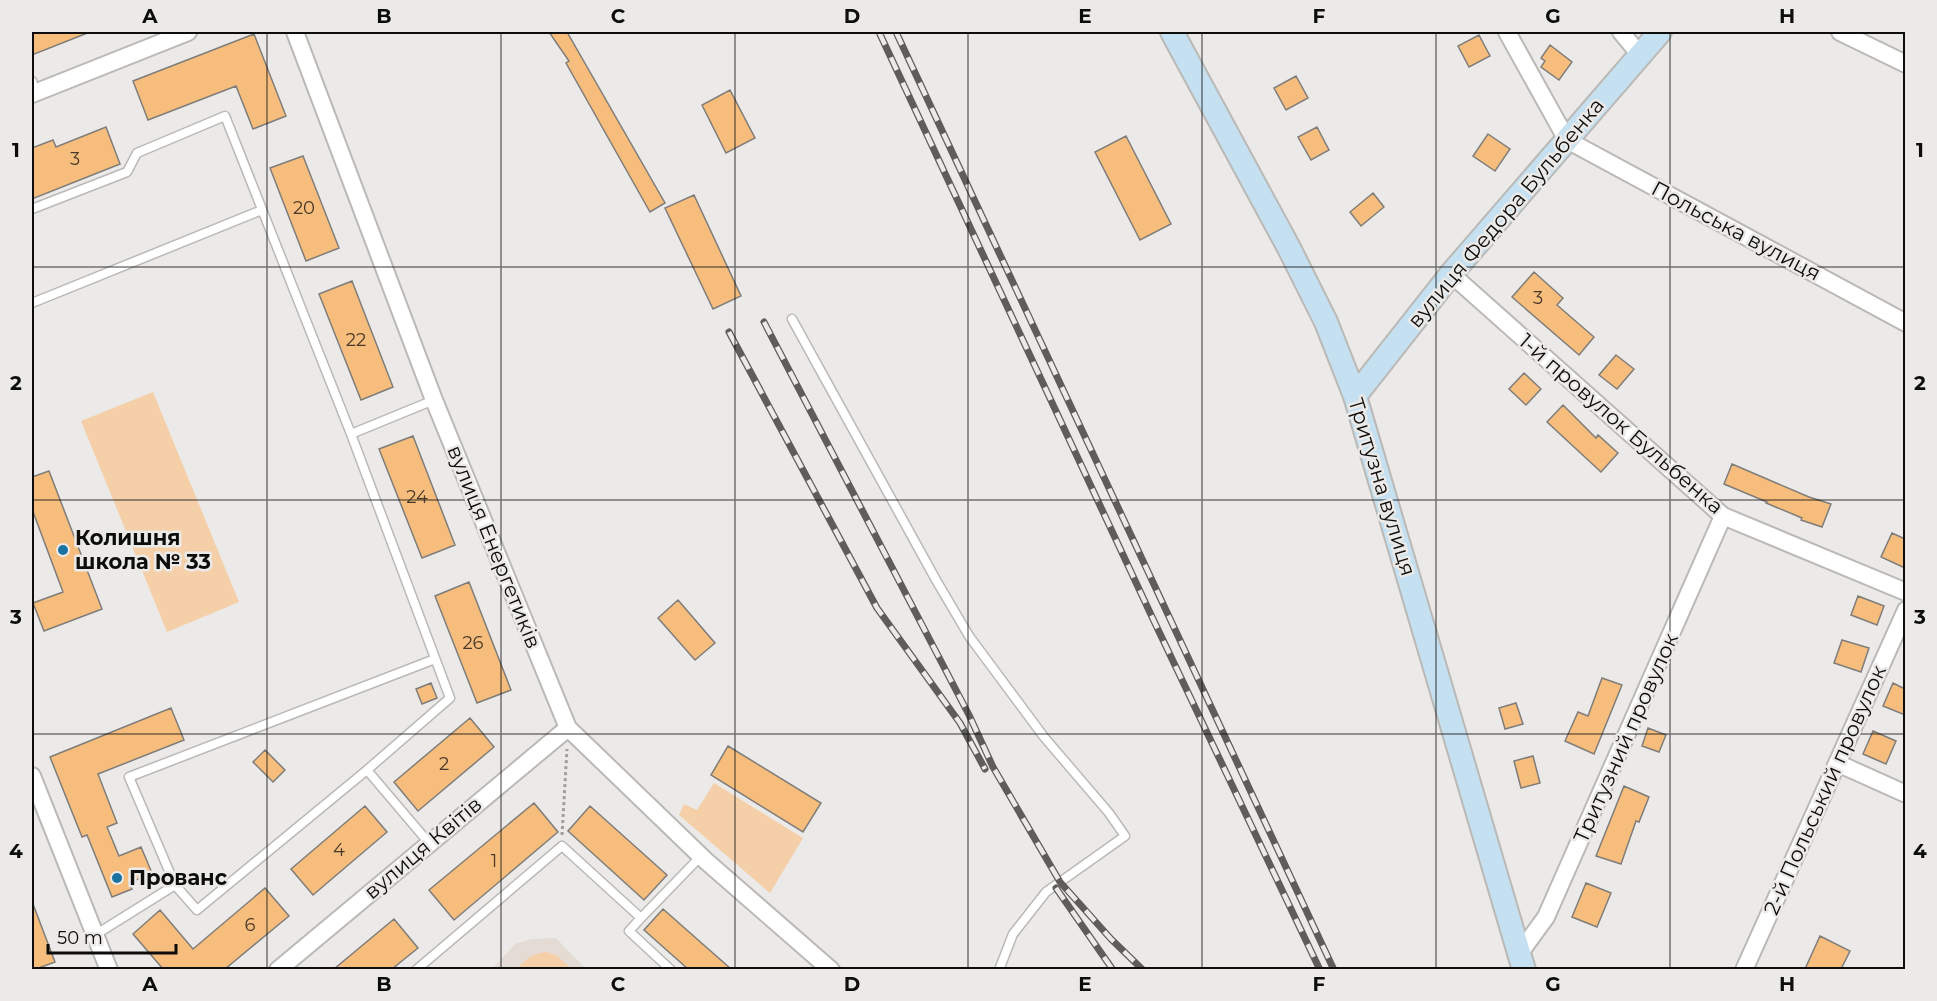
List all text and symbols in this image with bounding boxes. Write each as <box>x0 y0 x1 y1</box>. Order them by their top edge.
text: A <box>141 4 158 28</box>
text: B <box>376 4 392 28</box>
text: C <box>611 4 626 28</box>
text: D <box>844 4 860 28</box>
text: E <box>1078 4 1092 28</box>
text: F <box>1313 4 1326 28</box>
text: G <box>1545 4 1561 28</box>
text: H <box>1779 4 1795 28</box>
street label: вулиця Федора Бульбенка <box>1402 93 1609 333</box>
text: 1 <box>12 138 20 162</box>
text: 1 <box>1916 138 1924 162</box>
house number: 3 <box>70 148 80 170</box>
street label: Польська вулиця <box>1647 175 1825 286</box>
house number: 20 <box>293 197 315 219</box>
house number: 3 <box>1533 287 1543 309</box>
street label: 1-й провулок Бульбенка <box>1514 328 1729 519</box>
house number: 22 <box>346 329 366 351</box>
text: 2 <box>10 371 22 395</box>
text: 2 <box>1914 371 1926 395</box>
street label: Тритузна вулиця <box>1344 395 1421 579</box>
street label: вулиця Енергетиків <box>442 442 547 652</box>
house number: 24 <box>406 486 428 508</box>
place label: Колишня школа № 33 <box>75 525 211 574</box>
marker: Колишня школа № 33 <box>56 543 70 557</box>
text: 3 <box>9 605 22 629</box>
text: 3 <box>1913 605 1926 629</box>
street label: Тритузний провулок <box>1568 629 1683 847</box>
house number: 26 <box>462 632 484 654</box>
street label: 2-й Польський провулок <box>1758 661 1891 918</box>
house number: 2 <box>439 753 449 775</box>
street label: вулиця Квітів <box>359 791 487 904</box>
text: 4 <box>9 839 23 863</box>
house number: 4 <box>333 839 345 861</box>
text: 4 <box>1913 839 1927 863</box>
house number: 1 <box>491 850 497 872</box>
place label: Прованс <box>129 865 228 890</box>
marker: Прованс <box>110 871 124 885</box>
house number: 6 <box>245 914 256 936</box>
scale bar <box>48 917 176 955</box>
text: 50 m <box>57 927 103 949</box>
text: A <box>141 972 158 996</box>
text: B <box>376 972 392 996</box>
text: C <box>611 972 626 996</box>
text: D <box>844 972 860 996</box>
text: E <box>1078 972 1092 996</box>
text: F <box>1313 972 1326 996</box>
text: G <box>1545 972 1561 996</box>
text: H <box>1779 972 1795 996</box>

